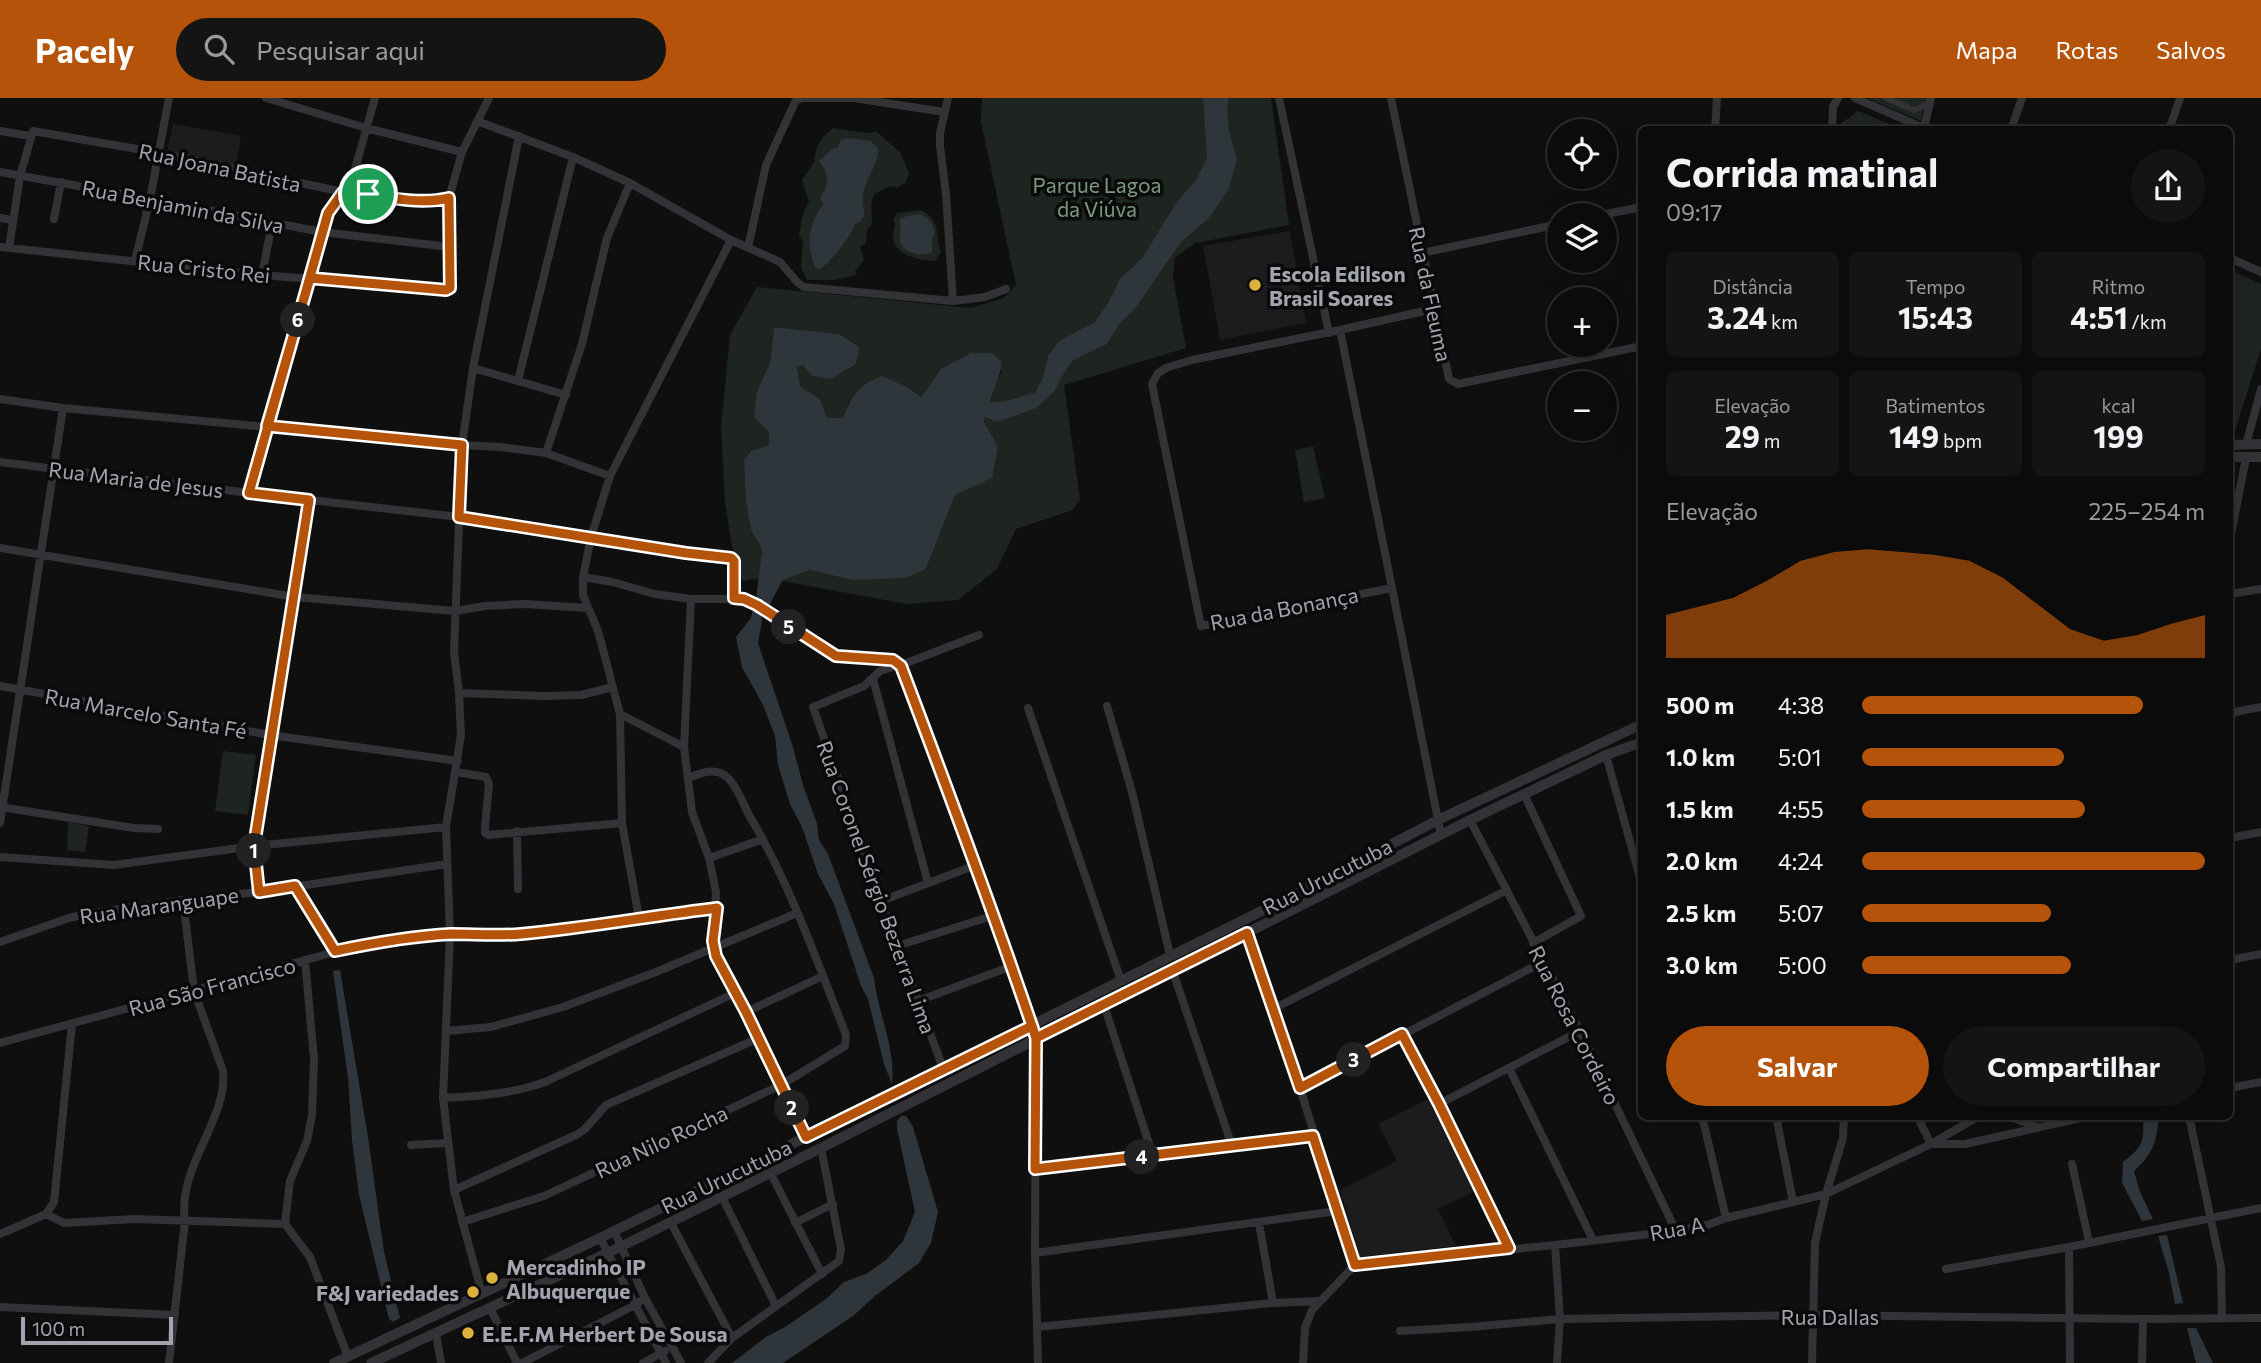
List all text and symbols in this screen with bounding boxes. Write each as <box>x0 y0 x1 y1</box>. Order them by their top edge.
search box <box>176 18 666 81</box>
text: Pacely <box>35 29 134 70</box>
icon: search <box>200 30 238 68</box>
text: Pesquisar aqui <box>256 34 425 65</box>
text: Mapa <box>1956 35 2018 64</box>
text: Rotas <box>2056 35 2118 64</box>
text: Salvos <box>2156 35 2226 64</box>
map controls <box>1547 119 1617 441</box>
button: locate <box>1547 119 1617 189</box>
street label: Rua Joana Batista <box>137 138 303 196</box>
text: Corrida matinal <box>1666 148 1938 195</box>
button: share <box>2131 149 2205 223</box>
pin <box>338 164 398 224</box>
park label: Parque Lagoa da Viúva <box>1033 172 1162 221</box>
street label: Rua Benjamin da Silva <box>80 174 286 238</box>
icon: arrive <box>349 175 387 213</box>
text: 09:17 <box>1666 198 1722 226</box>
button: layers <box>1547 203 1617 273</box>
street label: Rua da Fleuma <box>1404 224 1458 364</box>
street label: Rua Cristo Rei <box>136 249 272 287</box>
place label: Escola Edilson Brasil Soares <box>1269 261 1406 310</box>
text: Distância <box>1712 275 1793 298</box>
text: Tempo <box>1906 275 1965 298</box>
text: Ritmo <box>2092 275 2145 298</box>
marker: Escola Edilson Brasil Soares <box>1247 277 1263 293</box>
button: + <box>1547 287 1617 357</box>
text: 3.24 <box>1707 298 1767 335</box>
text: 15:43 <box>1898 298 1973 335</box>
text: 4:51 <box>2070 298 2128 335</box>
pin: 6 <box>280 302 316 338</box>
text: 6 <box>292 308 303 331</box>
text: km <box>1767 310 1798 333</box>
text: /km <box>2128 310 2167 333</box>
button: − <box>1547 371 1617 441</box>
text: Elevação <box>1715 394 1790 417</box>
text: Batimentos <box>1886 394 1985 417</box>
text: kcal <box>2101 394 2136 417</box>
text: 29 <box>1725 417 1760 454</box>
text: 149 <box>1889 417 1939 454</box>
text: 199 <box>2093 417 2144 454</box>
text: m <box>1760 429 1780 452</box>
text: bpm <box>1939 429 1982 452</box>
street label: Rua Maria de Jesus <box>47 456 225 502</box>
text: Elevação <box>1666 497 1758 525</box>
text: 225–254 m <box>2088 497 2205 525</box>
street label: Rua da Bonança <box>1208 581 1360 635</box>
pin: 5 <box>772 610 806 644</box>
text: 5 <box>783 615 794 638</box>
street label: Rua Marcelo Santa Fé <box>43 683 249 743</box>
text: 500 m <box>1666 691 1734 719</box>
text: 4:38 <box>1778 691 1824 719</box>
street label: Rua Coronel Sérgio Bezerra Lima <box>812 737 942 1037</box>
text: 1.0 km <box>1666 743 1735 771</box>
text: 5:01 <box>1778 743 1821 771</box>
text: 1.5 km <box>1666 795 1734 823</box>
text: 4:55 <box>1778 795 1824 823</box>
street label: Rua Urucutuba <box>1258 833 1396 919</box>
pin: 1 <box>236 834 272 868</box>
text: 1 <box>249 839 258 862</box>
text: 2.0 km <box>1666 847 1738 875</box>
text: 4:24 <box>1778 847 1823 875</box>
street label: Rua Maranguape <box>78 881 240 929</box>
text: 2.5 km <box>1666 899 1736 927</box>
text: 5:07 <box>1778 899 1824 927</box>
street label: Rua Rosa Cordeiro <box>1524 941 1626 1109</box>
text: 3.0 km <box>1666 951 1738 979</box>
text: 5:00 <box>1778 951 1827 979</box>
street label: Rua São Francisco <box>126 952 298 1020</box>
button: Salvar <box>1666 1026 1929 1106</box>
button: Compartilhar <box>1943 1026 2205 1106</box>
pin: 3 <box>1336 1042 1372 1077</box>
text: 3 <box>1348 1048 1359 1071</box>
pin: 2 <box>774 1090 810 1126</box>
text: 2 <box>786 1096 797 1119</box>
street label: Rua Nilo Rocha <box>591 1099 731 1183</box>
street label: Rua Urucutuba <box>657 1134 795 1218</box>
pin: 4 <box>1124 1140 1160 1174</box>
text: 4 <box>1136 1145 1147 1168</box>
street label: Rua A <box>1648 1211 1706 1245</box>
place label: Mercadinho IP Albuquerque <box>506 1254 646 1303</box>
marker: Mercadinho IP Albuquerque <box>484 1270 500 1286</box>
place label: F&J variedades <box>316 1280 459 1305</box>
marker: F&J variedades <box>465 1284 481 1300</box>
street label: Rua Dallas <box>1781 1304 1879 1329</box>
scale bar <box>21 1314 173 1346</box>
text: 100 m <box>32 1317 85 1340</box>
place label: E.E.F.M Herbert De Sousa <box>482 1321 728 1346</box>
marker: E.E.F.M Herbert De Sousa <box>460 1325 476 1341</box>

